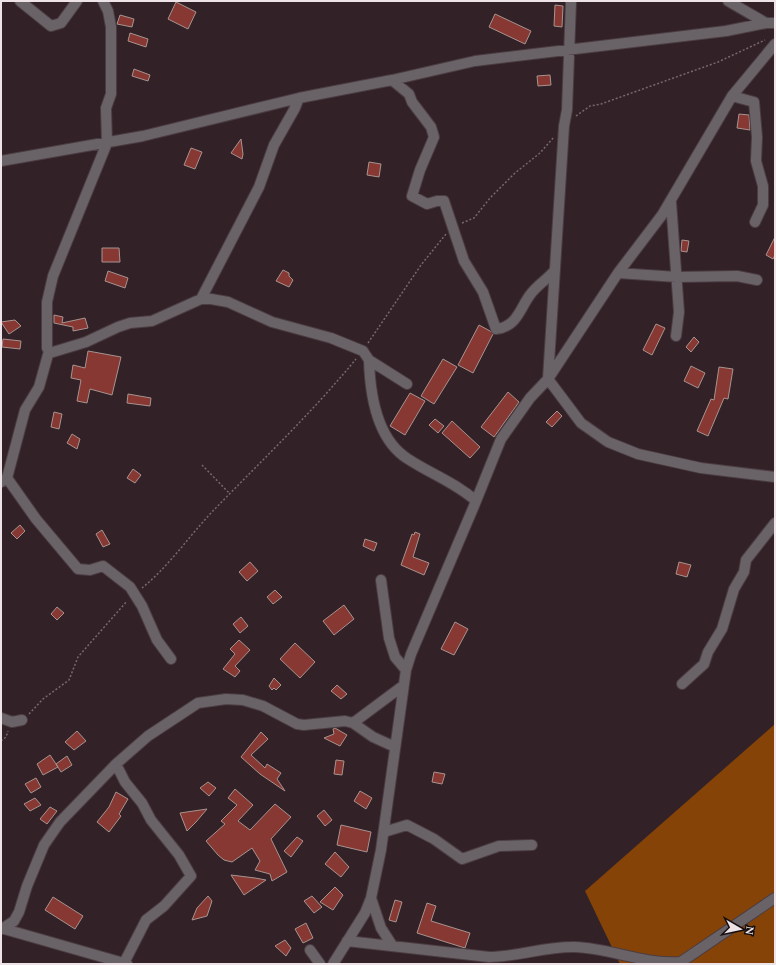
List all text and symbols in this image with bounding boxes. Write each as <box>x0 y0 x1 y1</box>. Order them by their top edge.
north arrow <box>720 909 760 949</box>
text: N <box>740 925 758 936</box>

